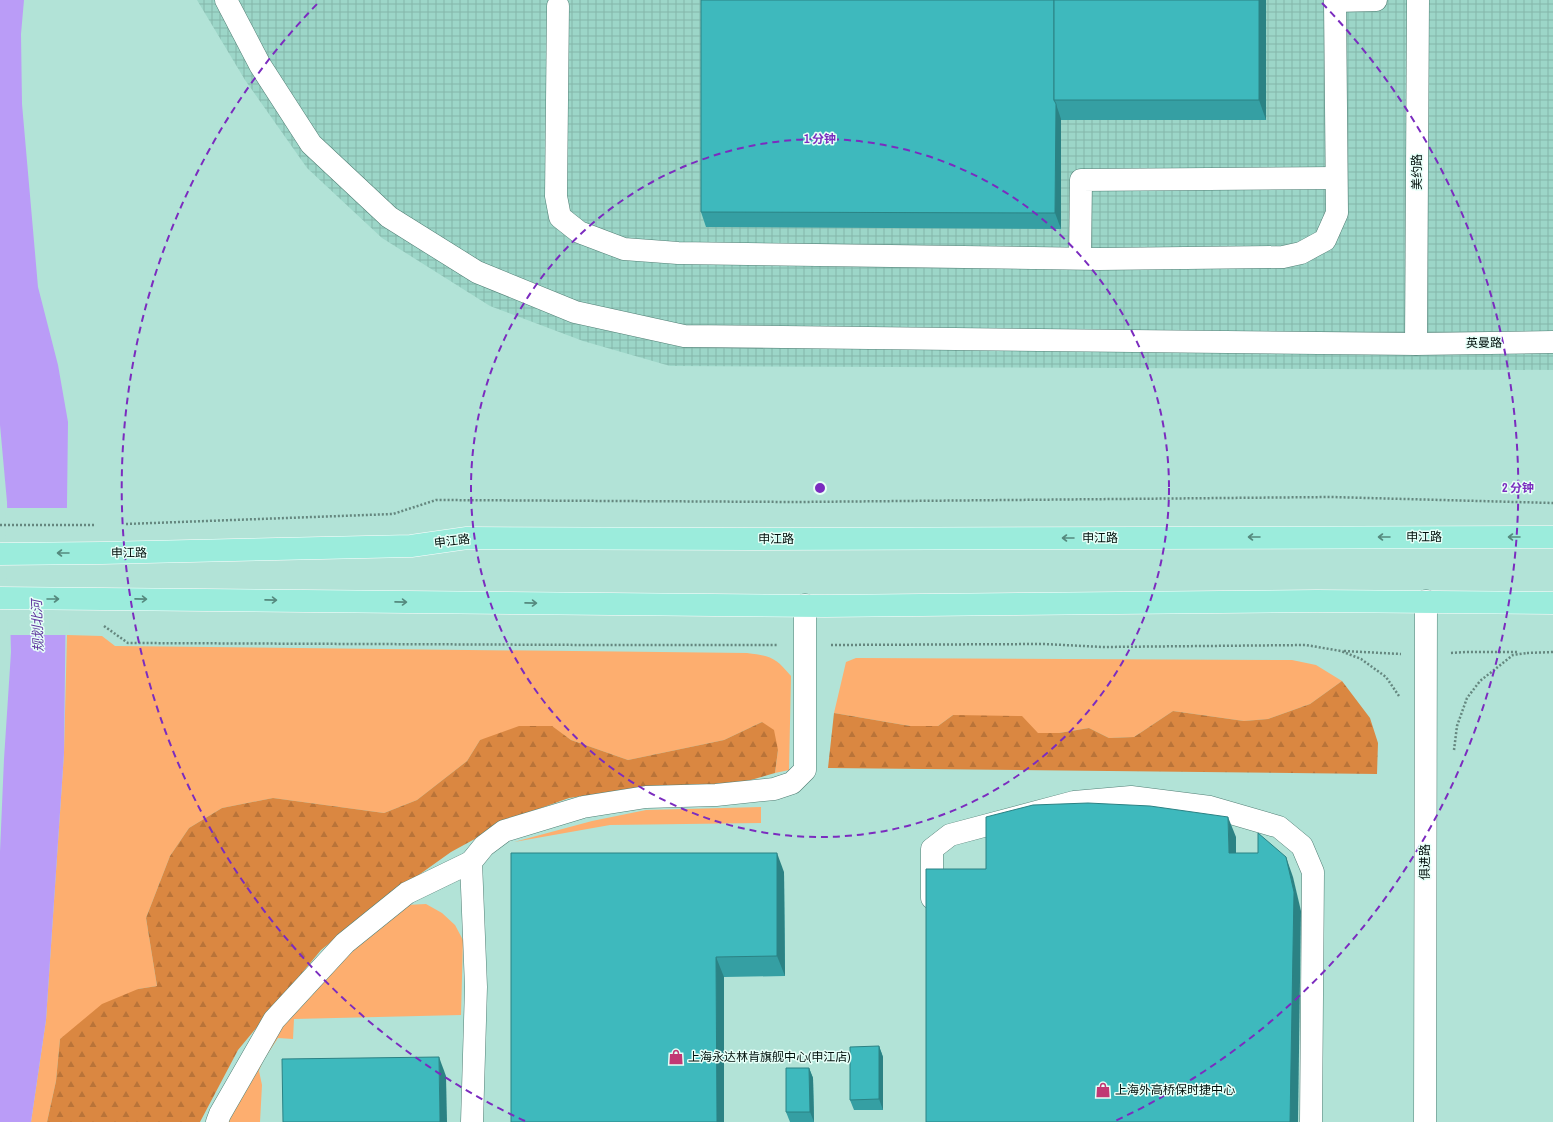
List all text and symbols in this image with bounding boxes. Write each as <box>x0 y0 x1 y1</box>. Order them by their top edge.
text: 1 分钟 <box>804 131 836 147</box>
street label: 美约路 <box>1409 154 1425 190</box>
street label: 英曼路 <box>1466 335 1502 351</box>
text: 2 分钟 <box>1502 480 1534 496</box>
centre of rings <box>813 481 827 495</box>
street label: 申江路 <box>1406 529 1442 545</box>
street label: 申江路 <box>1082 530 1118 546</box>
street label: 申江路 <box>433 531 471 551</box>
street label: 申江路 <box>758 531 794 547</box>
one-way arrow <box>1248 533 1261 541</box>
one-way arrow <box>1378 533 1391 541</box>
one-way arrow <box>1508 533 1521 541</box>
one-way arrow <box>1062 534 1075 542</box>
street label: 申江路 <box>111 545 147 561</box>
one-way arrow <box>57 549 70 557</box>
one-way arrow <box>46 595 59 602</box>
one-way arrow <box>134 595 147 603</box>
one-way arrow <box>264 596 277 604</box>
water label: 规划北河 <box>28 597 47 652</box>
one-way arrow <box>394 598 407 606</box>
one-way arrow <box>524 599 537 607</box>
street label: 俱进路 <box>1417 844 1433 880</box>
shop icon: 上海永达林肯旗舰中心(申江店) <box>667 1048 685 1066</box>
place label: 上海永达林肯旗舰中心(申江店) <box>688 1049 851 1065</box>
shop icon: 上海外高桥保时捷中心 <box>1094 1081 1112 1099</box>
place label: 上海外高桥保时捷中心 <box>1115 1082 1235 1098</box>

